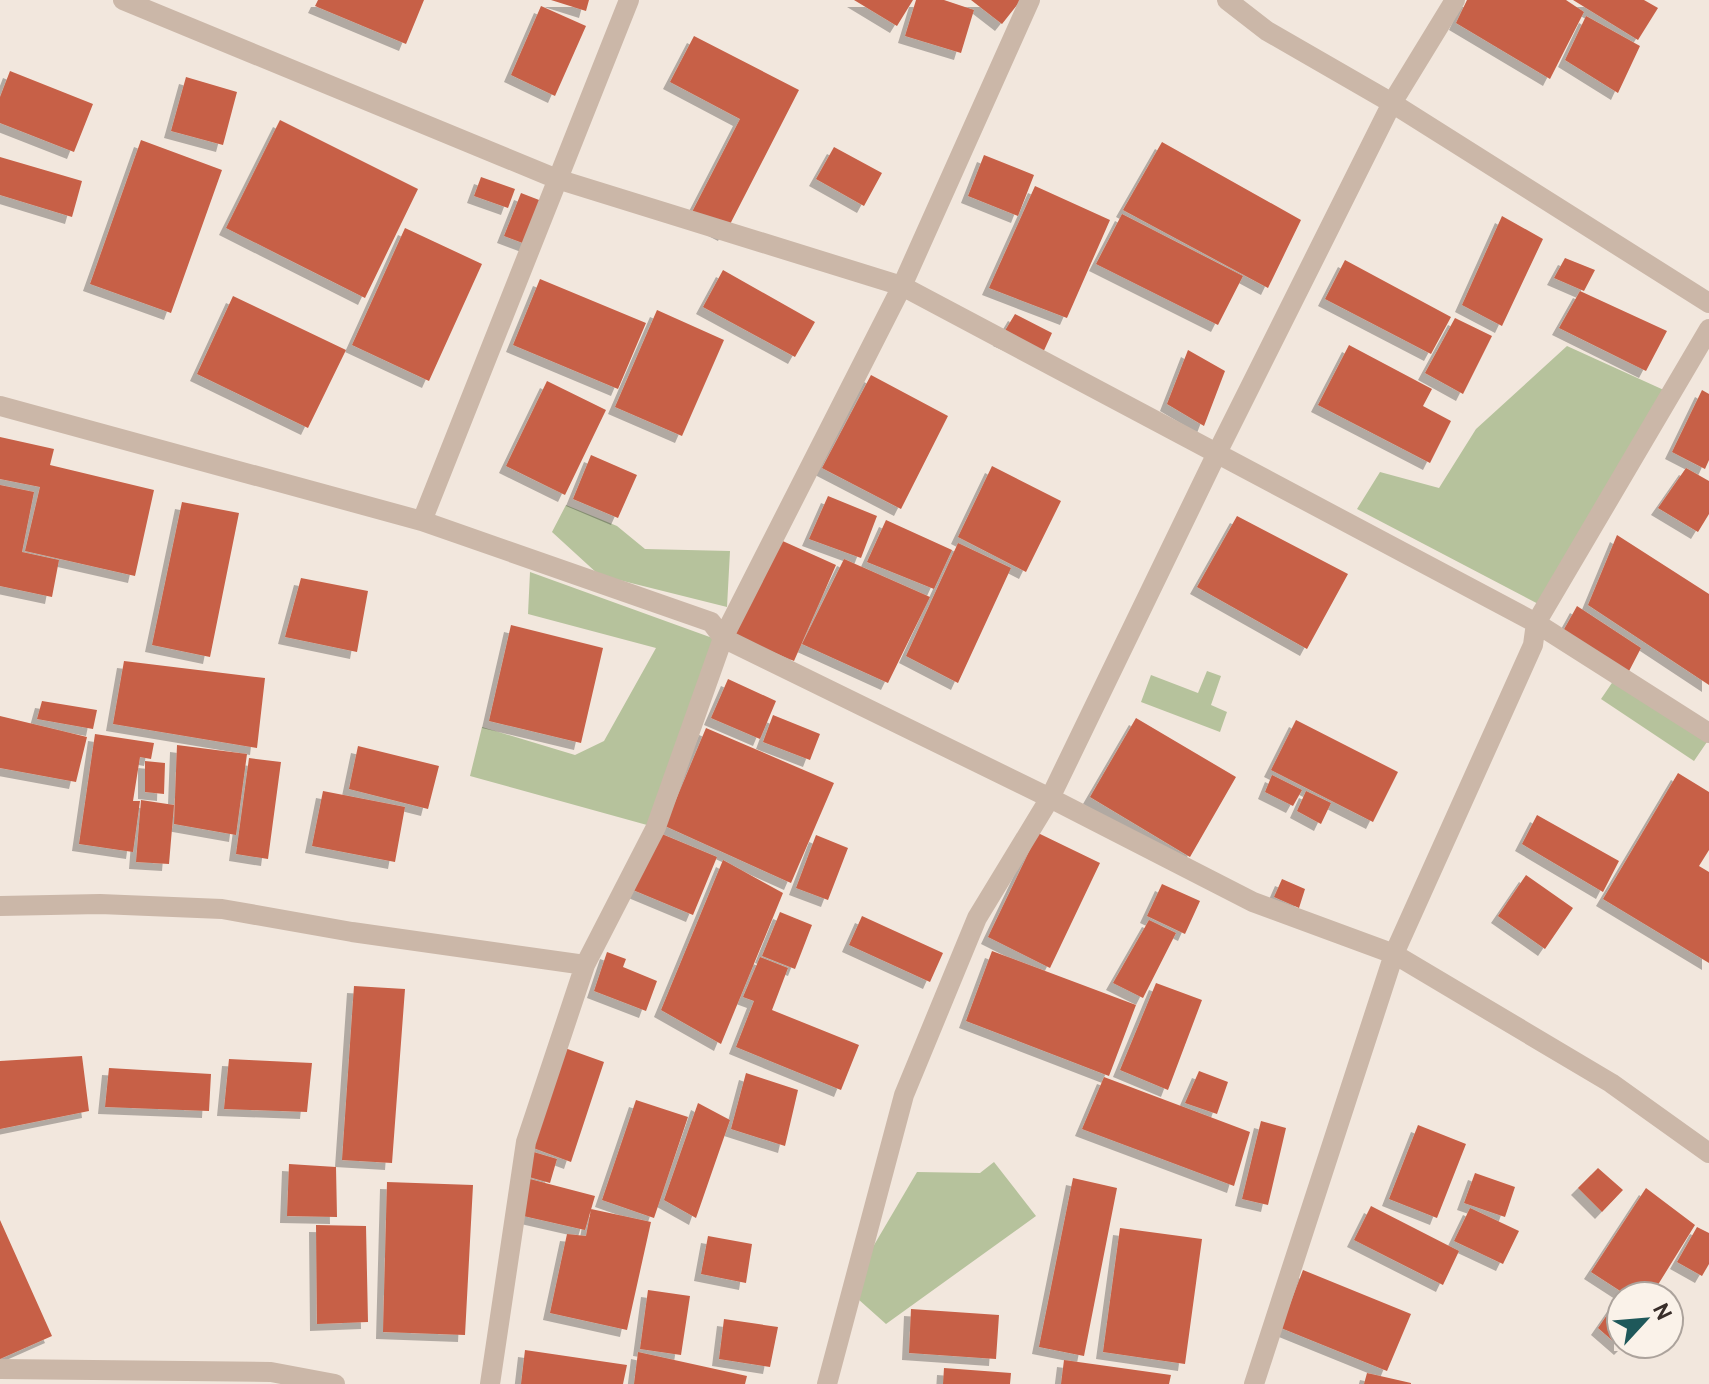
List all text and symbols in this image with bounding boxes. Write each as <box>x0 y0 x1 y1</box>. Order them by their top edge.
north arrow <box>1605 1280 1685 1360</box>
text: N <box>1645 1299 1676 1325</box>

